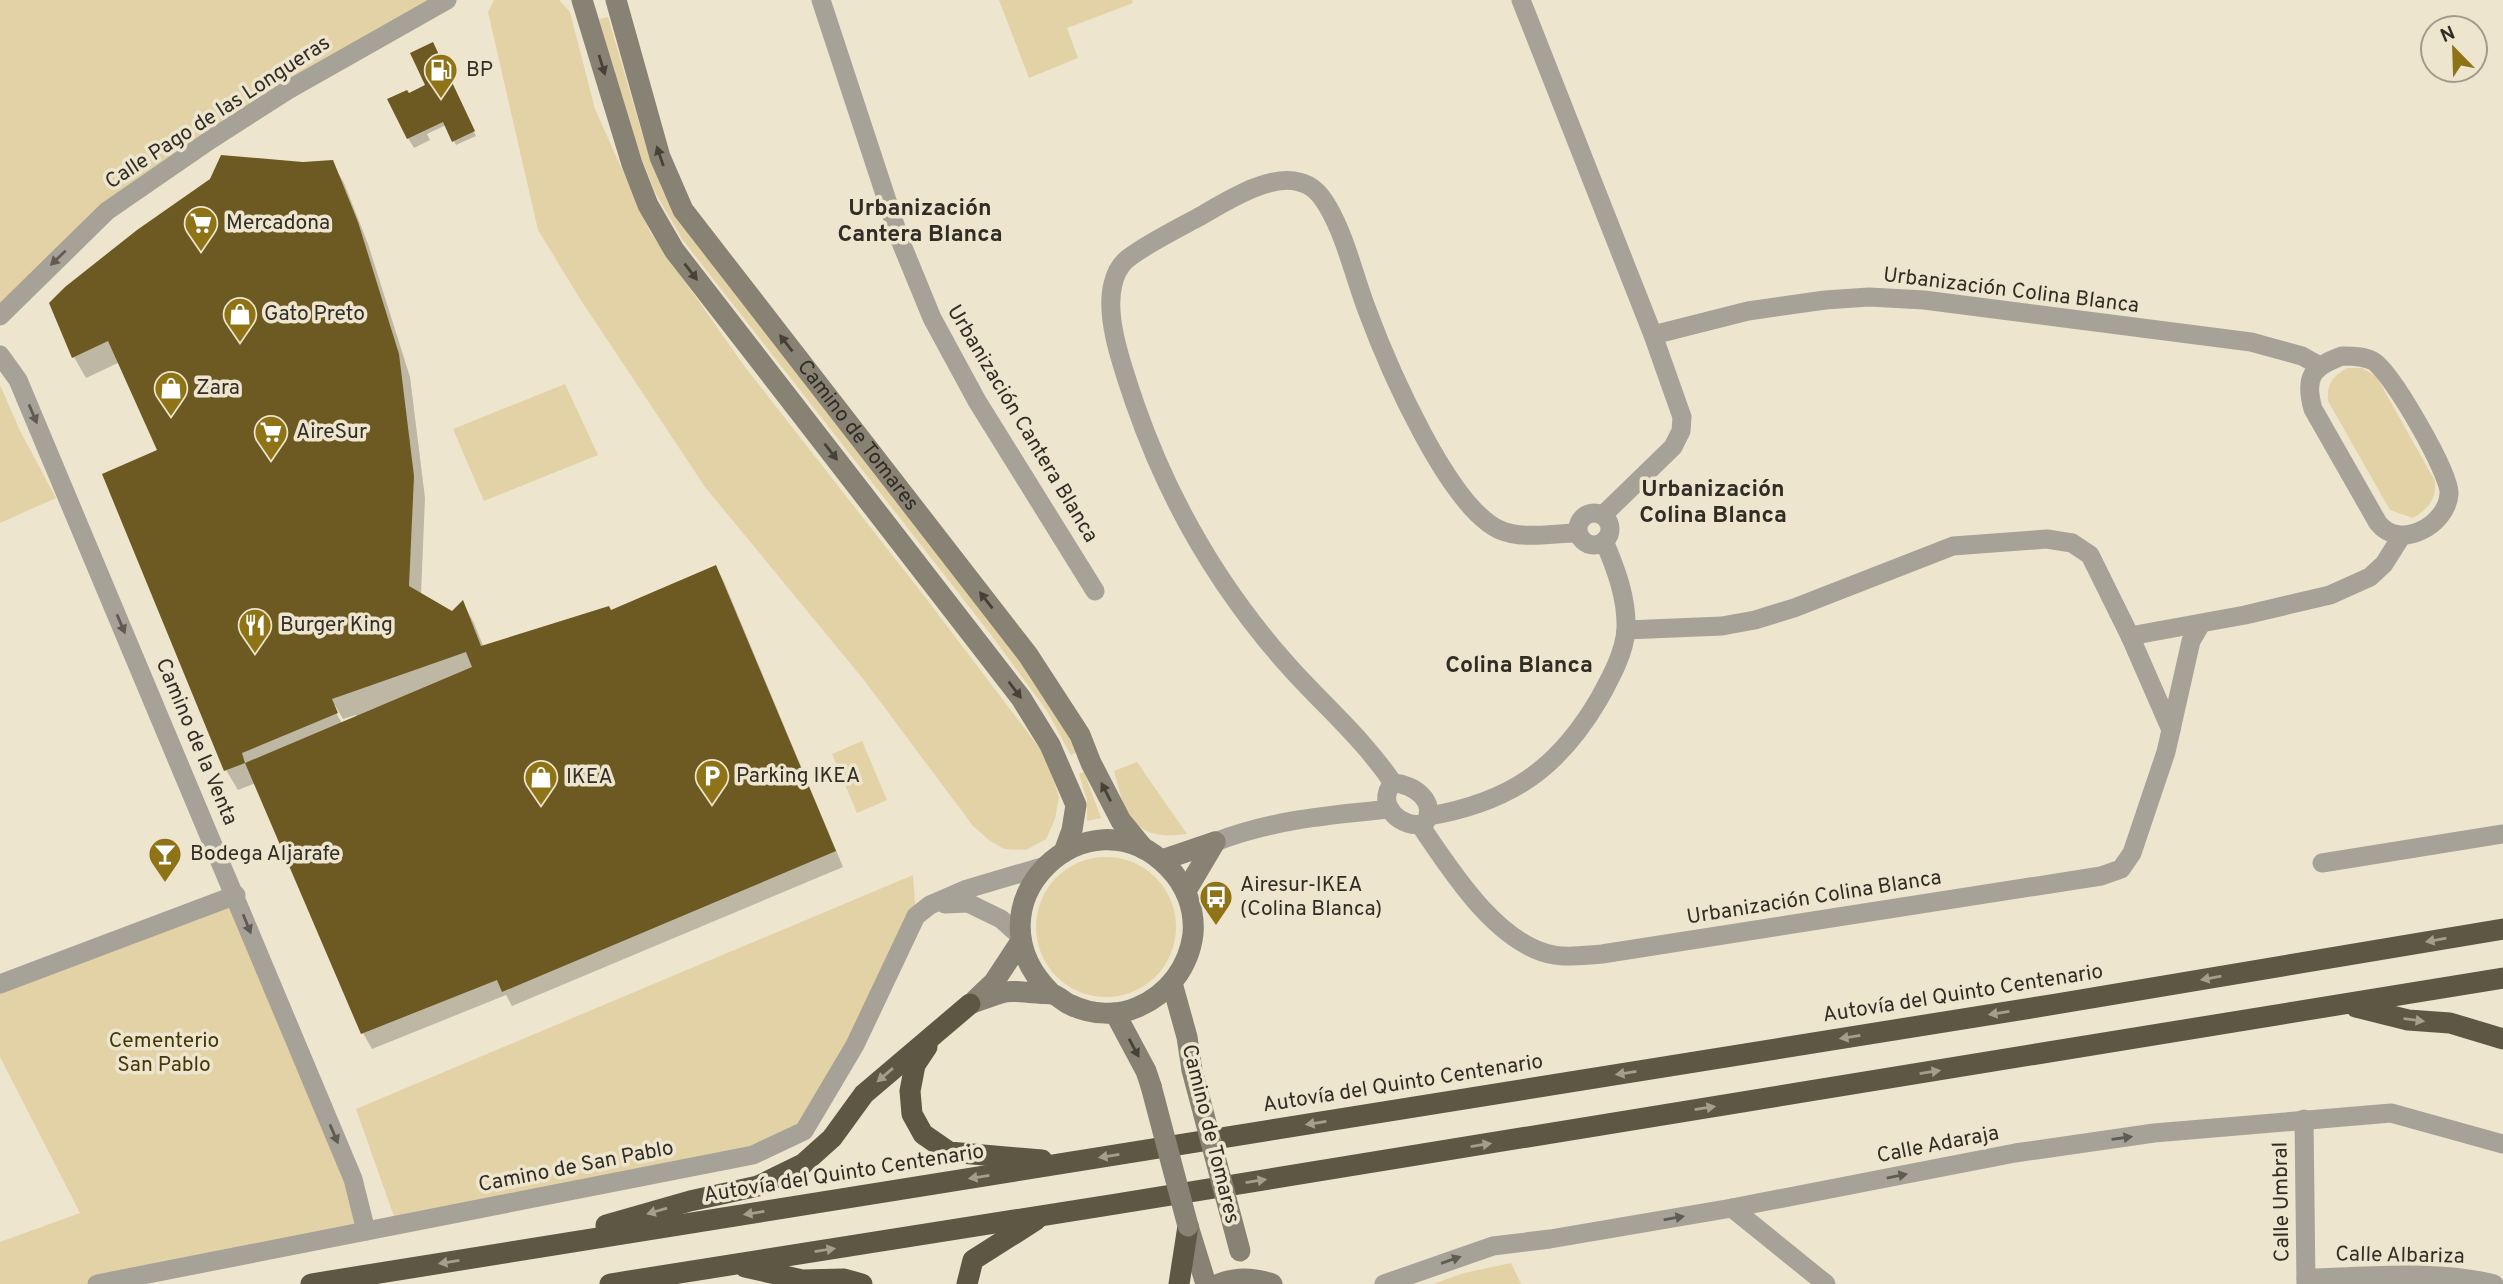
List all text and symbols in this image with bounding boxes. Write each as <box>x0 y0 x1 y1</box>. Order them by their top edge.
north arrow <box>2419 14 2489 84</box>
text: N <box>2437 21 2459 49</box>
street label: Calle Pago de las Longueras <box>100 30 336 196</box>
fuel station icon: BP <box>422 51 460 100</box>
one-way arrow <box>598 55 608 76</box>
place label: BP <box>466 57 493 84</box>
one-way arrow <box>654 145 665 166</box>
district label: Urbanización Cantera Blanca <box>838 195 1002 250</box>
supermarket icon: Mercadona <box>182 204 220 253</box>
place label: Mercadona <box>226 210 330 237</box>
one-way arrow <box>49 249 66 266</box>
street label: Urbanización Colina Blanca <box>1882 262 2140 320</box>
one-way arrow <box>684 263 699 281</box>
shop icon: Gato Preto <box>221 295 259 344</box>
street label: Urbanización Cantera Blanca <box>940 300 1104 548</box>
place label: Gato Preto <box>264 301 365 328</box>
one-way arrow <box>779 335 794 353</box>
street label: Camino de Tomares <box>791 354 925 516</box>
shop icon: Zara <box>152 369 190 418</box>
place label: Zara <box>196 375 240 402</box>
one-way arrow <box>28 404 39 425</box>
supermarket icon: AireSur <box>252 413 290 462</box>
place label: AireSur <box>296 419 367 446</box>
one-way arrow <box>823 443 838 461</box>
district label: Urbanización Colina Blanca <box>1639 476 1787 531</box>
one-way arrow <box>979 592 994 609</box>
restaurant icon: Burger King <box>236 606 274 655</box>
place label: Burger King <box>280 612 393 639</box>
one-way arrow <box>115 614 127 634</box>
district label: Colina Blanca <box>1445 652 1593 681</box>
street label: Camino de la Venta <box>149 654 243 830</box>
one-way arrow <box>1008 681 1022 699</box>
parking icon: Parking IKEA <box>693 757 731 806</box>
shop icon: IKEA <box>522 758 560 807</box>
place label: Parking IKEA <box>736 763 860 790</box>
place label: IKEA <box>566 764 613 791</box>
one-way arrow <box>1101 782 1112 802</box>
bar icon: Bodega Aljarafe <box>146 835 184 884</box>
place label: Bodega Aljarafe <box>190 841 340 868</box>
street label: Urbanización Colina Blanca <box>1685 865 1943 931</box>
place label: Airesur-IKEA (Colina Blanca) <box>1240 872 1382 923</box>
bus stop icon: Airesur-IKEA (Colina Blanca) <box>1197 878 1235 927</box>
one-way arrow <box>242 914 253 935</box>
one-way arrow <box>2425 935 2447 946</box>
street label: Autovía del Quinto Centenario <box>1821 958 2105 1030</box>
one-way arrow <box>2200 973 2222 984</box>
one-way arrow <box>1988 1008 2010 1019</box>
one-way arrow <box>2403 1014 2425 1025</box>
park label: Cementerio San Pablo <box>109 1028 219 1079</box>
one-way arrow <box>1839 1032 1861 1043</box>
one-way arrow <box>1128 1039 1140 1059</box>
street label: Camino de Tomares <box>1175 1042 1245 1226</box>
street label: Autovía del Quinto Centenario <box>1261 1048 1545 1120</box>
one-way arrow <box>1919 1066 1941 1077</box>
one-way arrow <box>877 1067 894 1082</box>
one-way arrow <box>1615 1068 1637 1079</box>
one-way arrow <box>1694 1102 1716 1113</box>
one-way arrow <box>1305 1118 1327 1129</box>
street label: Calle Adaraja <box>1875 1120 2001 1170</box>
one-way arrow <box>329 1124 340 1145</box>
one-way arrow <box>2111 1132 2133 1143</box>
street label: Camino de San Pablo <box>476 1135 676 1199</box>
street label: Autovía del Quinto Centenario <box>702 1138 986 1210</box>
one-way arrow <box>1470 1139 1492 1150</box>
street label: Calle Umbral <box>2267 1142 2297 1262</box>
one-way arrow <box>1098 1151 1120 1162</box>
one-way arrow <box>1886 1170 1908 1181</box>
one-way arrow <box>968 1172 990 1183</box>
one-way arrow <box>1245 1175 1267 1186</box>
one-way arrow <box>646 1206 667 1216</box>
one-way arrow <box>743 1208 765 1219</box>
one-way arrow <box>1663 1212 1685 1223</box>
street label: Calle Albariza <box>2335 1241 2465 1271</box>
one-way arrow <box>814 1244 836 1255</box>
one-way arrow <box>1441 1254 1462 1265</box>
one-way arrow <box>438 1256 460 1267</box>

